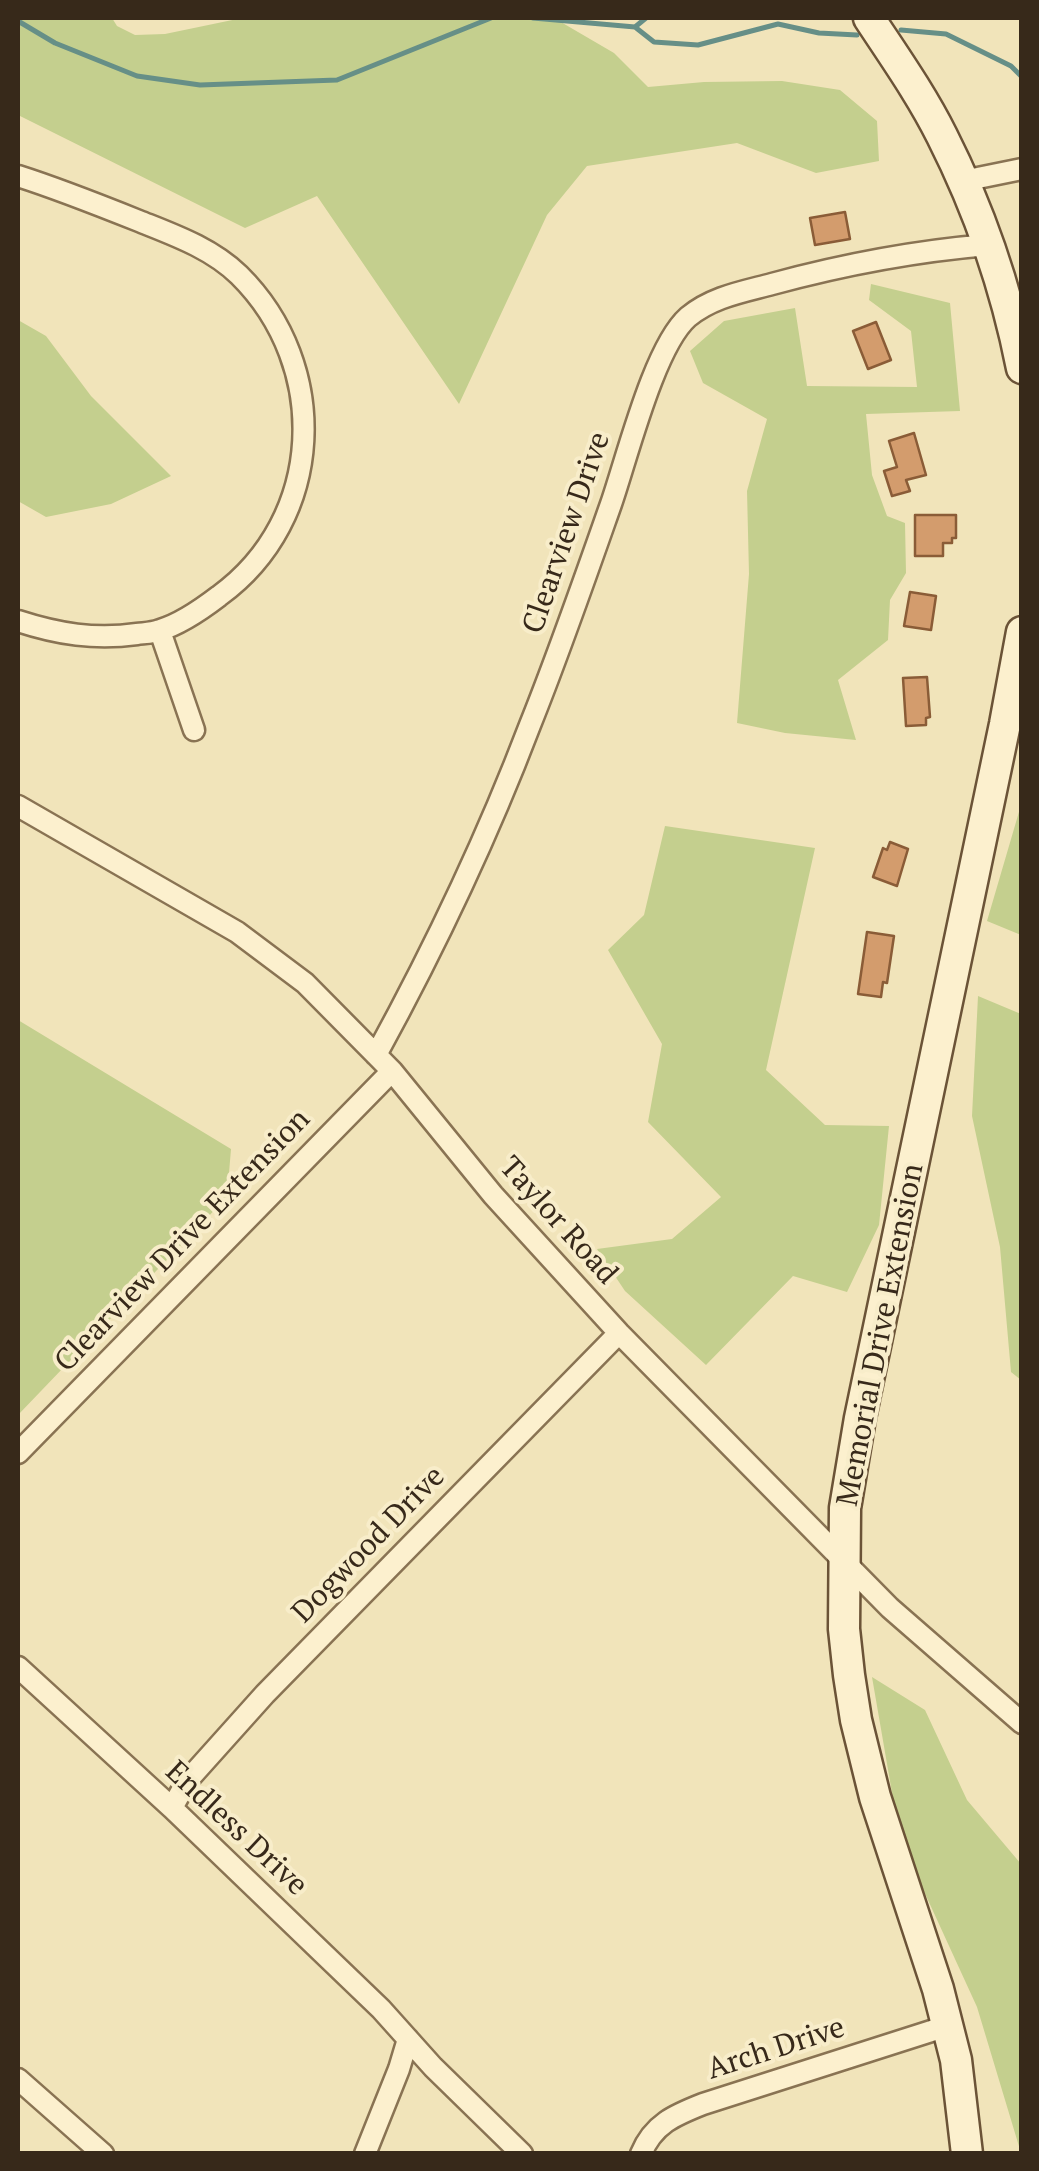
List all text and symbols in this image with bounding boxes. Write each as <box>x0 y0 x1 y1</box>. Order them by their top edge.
street label: Clearview Drive <box>516 428 618 638</box>
street label: Clearview Drive Extension <box>48 1102 318 1380</box>
street label: Taylor Road <box>491 1150 625 1292</box>
street label: Memorial Drive Extension <box>830 1161 932 1509</box>
street label: Dogwood Drive <box>285 1459 453 1631</box>
street label: Endless Drive <box>158 1754 314 1904</box>
street label: Arch Drive <box>703 2010 849 2088</box>

